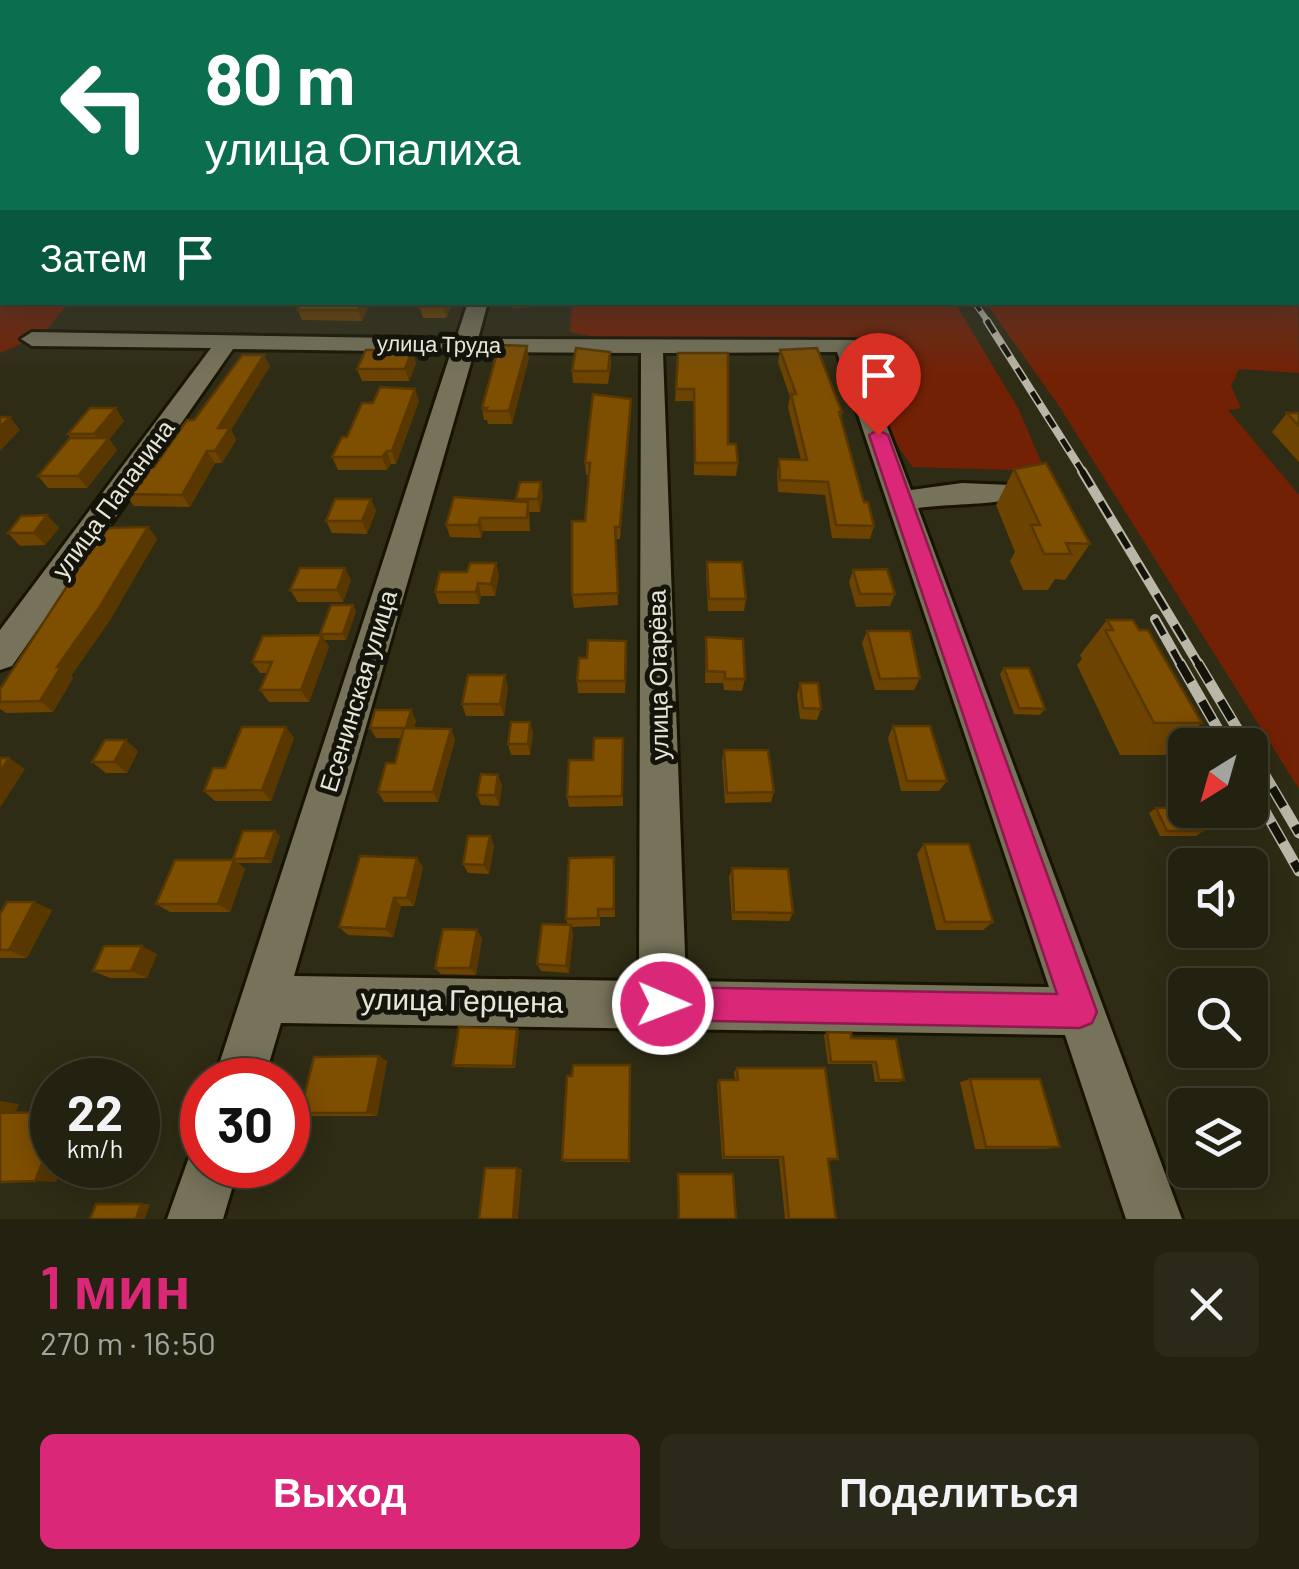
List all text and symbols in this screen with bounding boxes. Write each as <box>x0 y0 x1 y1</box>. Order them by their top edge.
text: 80 m <box>205 35 355 119</box>
icon: left <box>40 40 170 170</box>
text: улица Опалиха <box>205 120 521 174</box>
icon: arrive <box>168 230 223 285</box>
text: Затем <box>40 234 148 280</box>
street label: улица Труда <box>377 329 502 358</box>
pin <box>836 333 921 436</box>
icon: arrive <box>851 348 906 403</box>
street label: улица Папанина <box>45 413 180 583</box>
street label: Есенинская улица <box>312 586 402 795</box>
street label: улица Огарёва <box>641 589 673 760</box>
north arrow <box>1168 728 1268 828</box>
map controls <box>1168 728 1268 1188</box>
button: sound <box>1168 848 1268 948</box>
position arrow <box>611 952 715 1056</box>
button: search <box>1168 968 1268 1068</box>
street label: улица Герцена <box>360 979 564 1019</box>
speed limit sign: 30 <box>180 1058 310 1188</box>
text: 22 <box>67 1081 123 1141</box>
button: layers <box>1168 1088 1268 1188</box>
text: km/h <box>67 1133 123 1163</box>
text: 1 мин <box>40 1249 191 1321</box>
button: close <box>1154 1252 1259 1357</box>
text: 270 m · 16:50 <box>40 1323 216 1361</box>
button: Выход <box>40 1434 640 1549</box>
button: Поделиться <box>660 1434 1259 1549</box>

